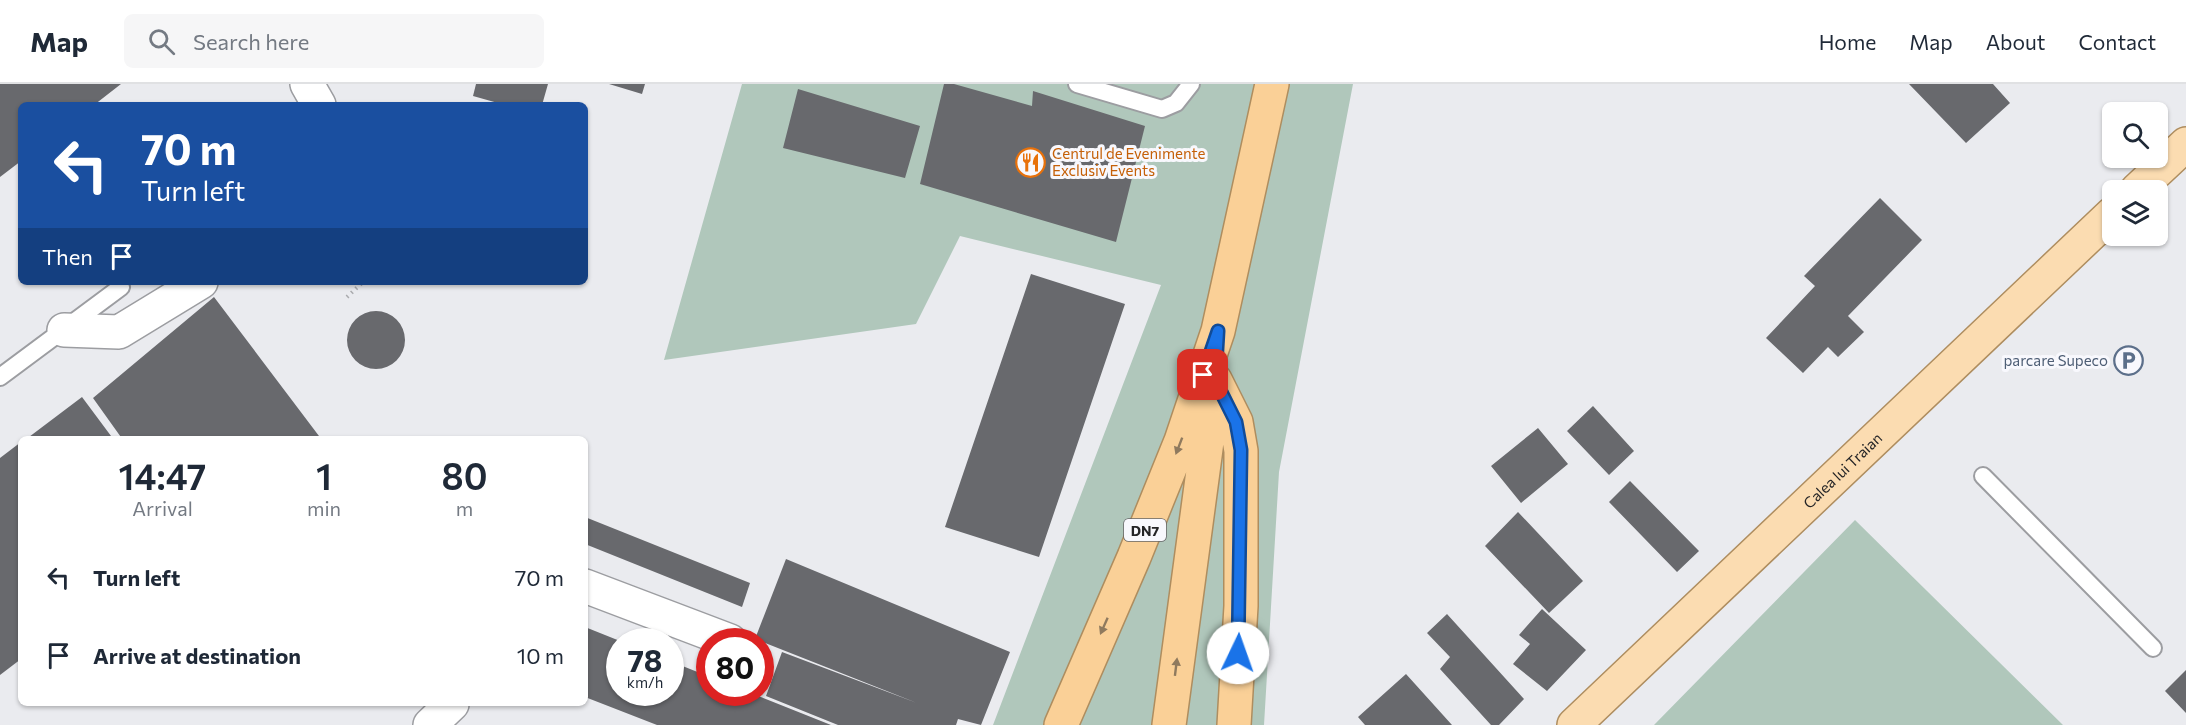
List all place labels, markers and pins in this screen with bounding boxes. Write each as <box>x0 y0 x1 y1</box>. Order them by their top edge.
place label: Centrul de Evenimente Exclusiv Events <box>1052 144 1206 179</box>
restaurant icon: Centrul de Evenimente Exclusiv Events <box>1015 146 1047 178</box>
parking icon: parcare Supeco <box>2113 344 2145 376</box>
pin <box>1177 349 1228 400</box>
place label: parcare Supeco <box>2003 351 2108 369</box>

